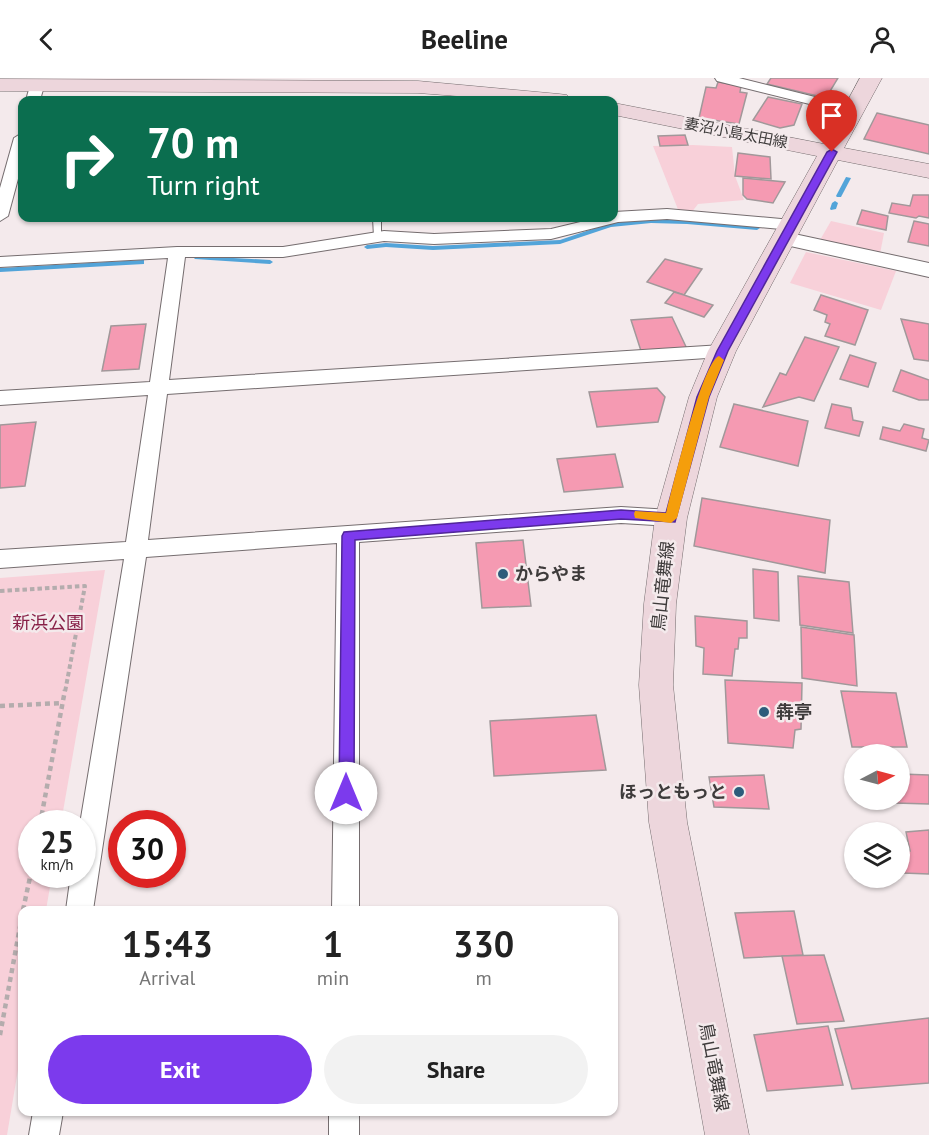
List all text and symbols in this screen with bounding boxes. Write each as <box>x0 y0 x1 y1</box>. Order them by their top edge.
text: Beeline <box>421 22 508 56</box>
icon: back <box>30 23 63 56</box>
icon: person <box>866 23 899 56</box>
pin <box>806 90 857 152</box>
icon: arrive <box>815 99 848 132</box>
street label: 妻沼小島太田線 <box>683 113 789 152</box>
text: 70 m <box>147 115 239 170</box>
icon: right <box>48 120 126 198</box>
text: Turn right <box>147 168 260 202</box>
street label: 鳥山竜舞線 <box>646 540 679 632</box>
place label: からやま <box>515 562 587 585</box>
marker: からやま <box>496 567 510 581</box>
park label: 新浜公園 <box>12 611 84 634</box>
place label: 犇亭 <box>776 700 812 723</box>
marker: 犇亭 <box>757 705 771 719</box>
north arrow <box>844 744 910 810</box>
map controls <box>844 744 910 888</box>
position arrow <box>314 761 378 825</box>
place label: ほっともっと <box>619 780 727 803</box>
marker: ほっともっと <box>732 785 746 799</box>
speed limit sign: 30 <box>108 810 186 888</box>
text: 25 <box>40 822 74 861</box>
button: layers <box>844 822 910 888</box>
text: km/h <box>41 855 73 874</box>
text: 15:43 <box>122 920 213 967</box>
text: 1 <box>323 920 343 967</box>
text: 330 <box>453 920 514 967</box>
text: Arrival <box>139 965 195 991</box>
text: min <box>317 965 349 991</box>
text: m <box>476 965 492 991</box>
street label: 鳥山竜舞線 <box>695 1021 734 1113</box>
button: Exit <box>48 1035 312 1104</box>
button: Share <box>324 1035 588 1104</box>

